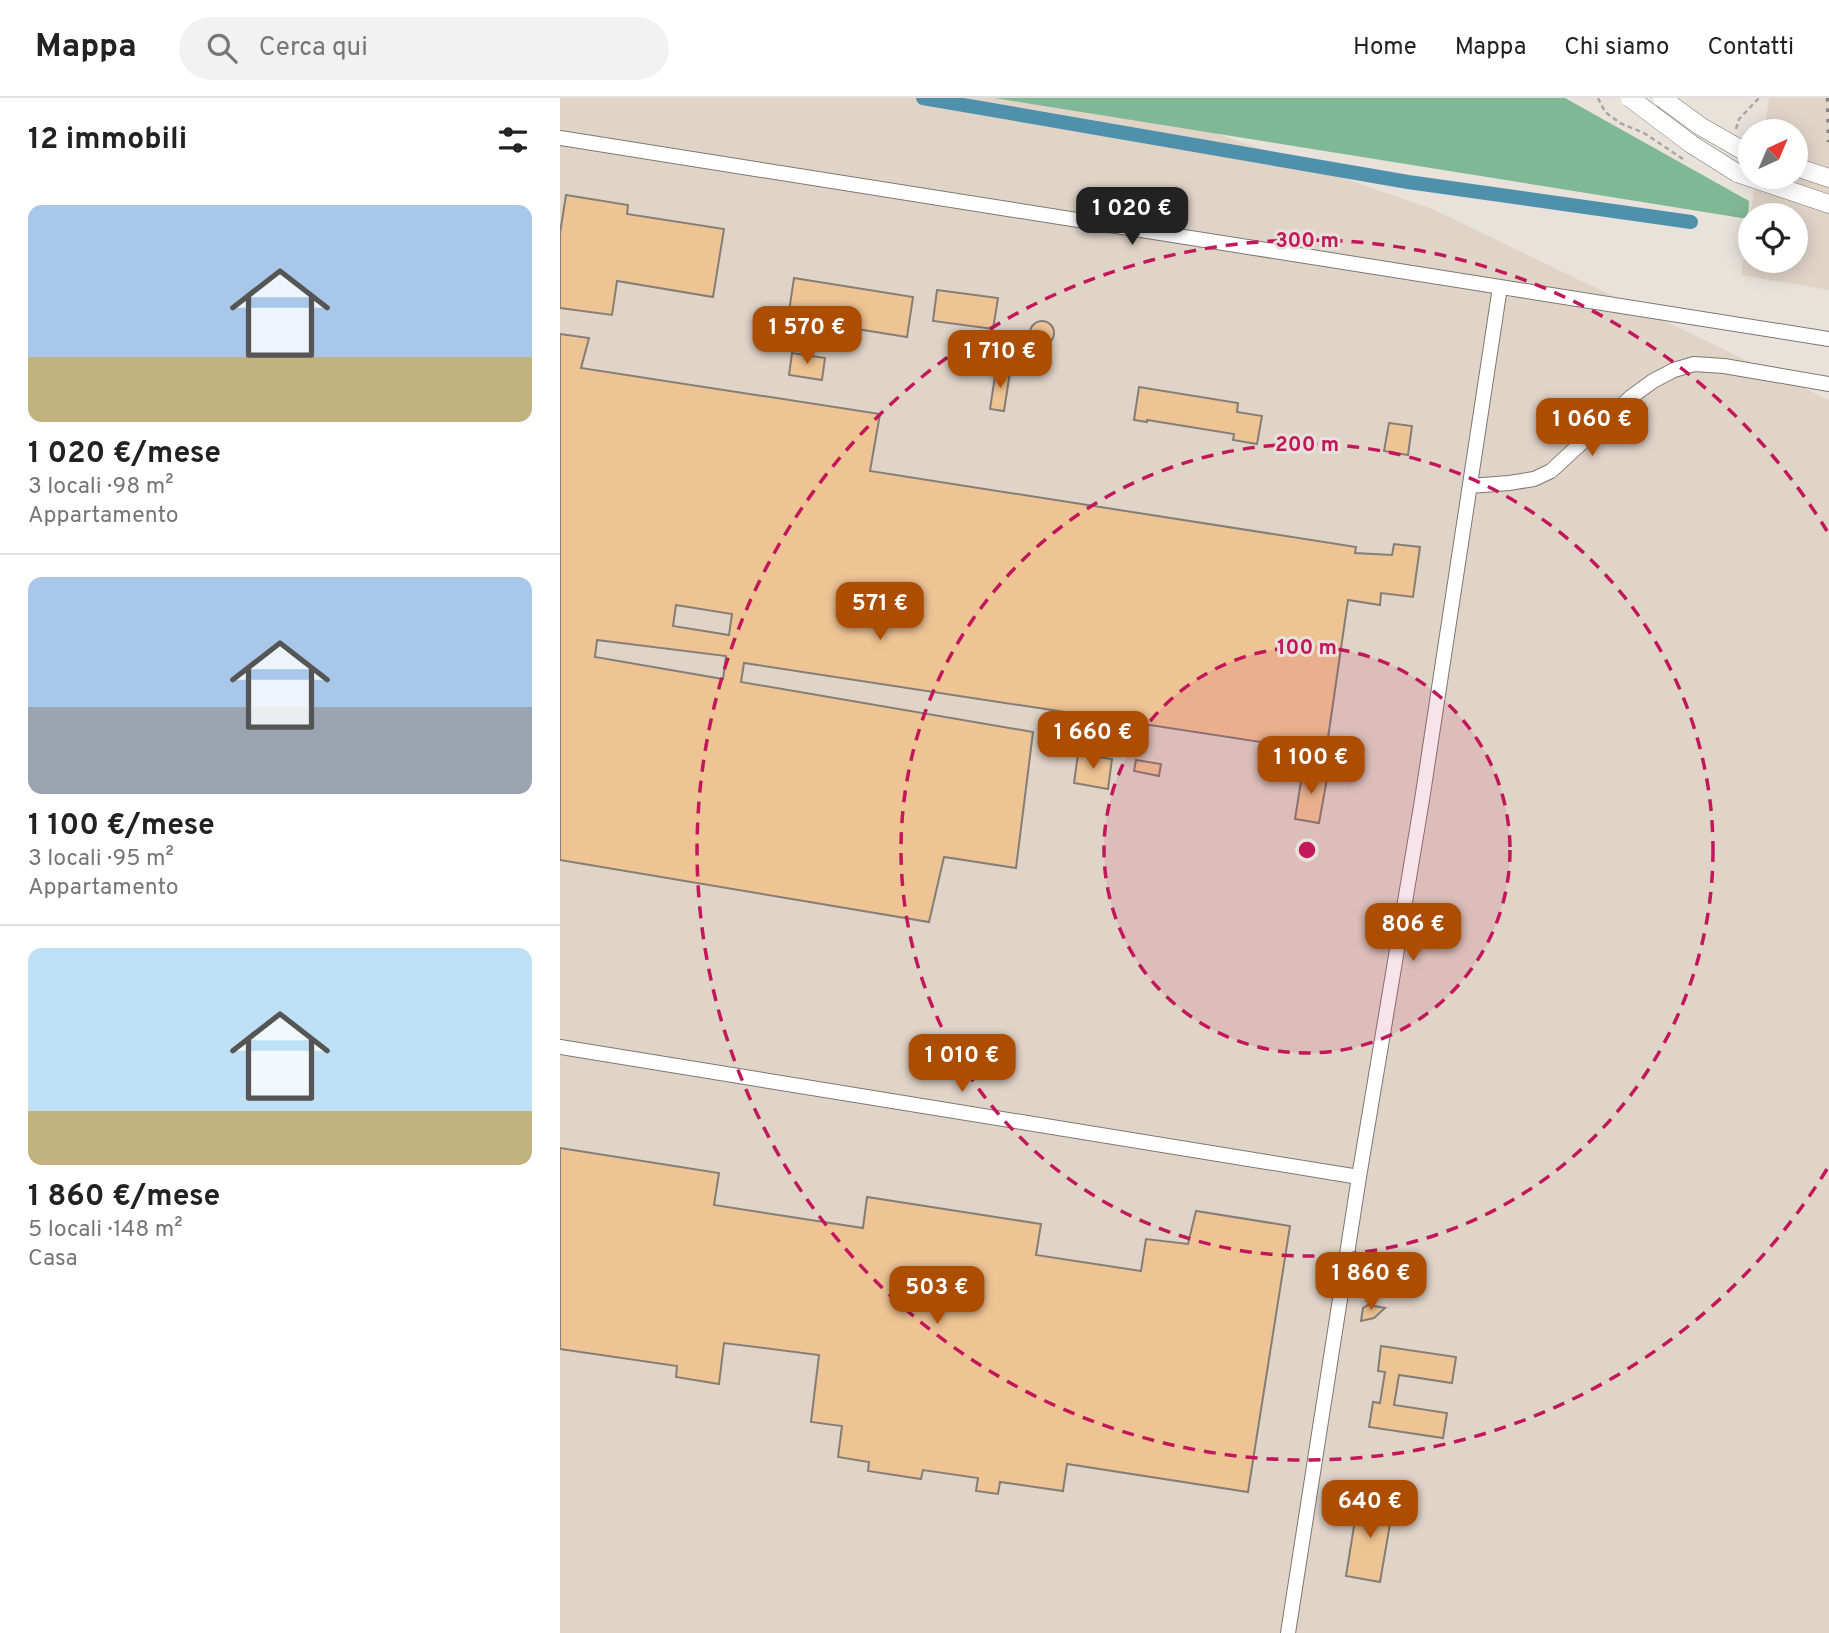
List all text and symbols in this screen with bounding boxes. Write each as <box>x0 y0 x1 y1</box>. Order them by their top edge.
search box <box>179 17 669 80</box>
text: Mappa <box>35 27 137 69</box>
icon: search <box>203 29 241 67</box>
text: Cerca qui <box>259 32 368 65</box>
text: Home <box>1353 33 1417 63</box>
text: Mappa <box>1455 33 1526 63</box>
text: Chi siamo <box>1564 33 1669 63</box>
text: Contatti <box>1707 33 1794 63</box>
north arrow <box>1738 119 1808 189</box>
map controls <box>1738 119 1808 273</box>
icon: filters <box>494 121 532 159</box>
text: 12 immobili <box>28 122 187 159</box>
pin: 1 020 € <box>1067 188 1197 247</box>
text: 1 020 € <box>1092 195 1172 224</box>
button: locate <box>1738 203 1808 273</box>
text: 300 m <box>1275 228 1339 255</box>
icon: home <box>217 250 343 376</box>
pin: 1 570 € <box>742 306 872 366</box>
text: 1 570 € <box>769 314 845 343</box>
pin: 1 710 € <box>935 330 1065 390</box>
text: 1 710 € <box>964 338 1036 367</box>
pin: 1 060 € <box>1527 398 1657 458</box>
text: 1 060 € <box>1552 406 1632 435</box>
text: 200 m <box>1275 432 1339 459</box>
text: 1 020 €/mese <box>28 436 221 473</box>
text: 3 locali · 98 m² <box>28 473 174 502</box>
text: Appartamento <box>28 502 179 531</box>
pin: 571 € <box>831 582 929 642</box>
text: 571 € <box>852 590 908 619</box>
icon: home <box>217 622 343 748</box>
text: 100 m <box>1277 635 1337 662</box>
pin: 1 660 € <box>1028 712 1158 771</box>
text: 1 660 € <box>1054 719 1132 748</box>
pin: 1 100 € <box>1246 736 1376 796</box>
text: 1 100 € <box>1274 744 1348 773</box>
text: 1 100 €/mese <box>28 808 215 845</box>
centre of rings <box>1295 838 1319 862</box>
text: 3 locali · 95 m² <box>28 845 174 874</box>
text: Appartamento <box>28 874 179 903</box>
pin: 806 € <box>1364 904 1462 963</box>
text: 806 € <box>1381 911 1445 940</box>
icon: home <box>217 993 343 1119</box>
pin: 1 010 € <box>897 1034 1027 1094</box>
text: 1 010 € <box>925 1042 999 1071</box>
text: 1 860 €/mese <box>28 1179 220 1216</box>
text: 5 locali · 148 m² <box>28 1216 183 1245</box>
text: Casa <box>28 1245 78 1274</box>
pin: 1 860 € <box>1306 1252 1436 1312</box>
text: 1 860 € <box>1331 1260 1411 1289</box>
pin: 503 € <box>888 1266 986 1326</box>
text: 503 € <box>905 1274 969 1303</box>
pin: 640 € <box>1321 1480 1419 1540</box>
text: 640 € <box>1338 1488 1402 1517</box>

